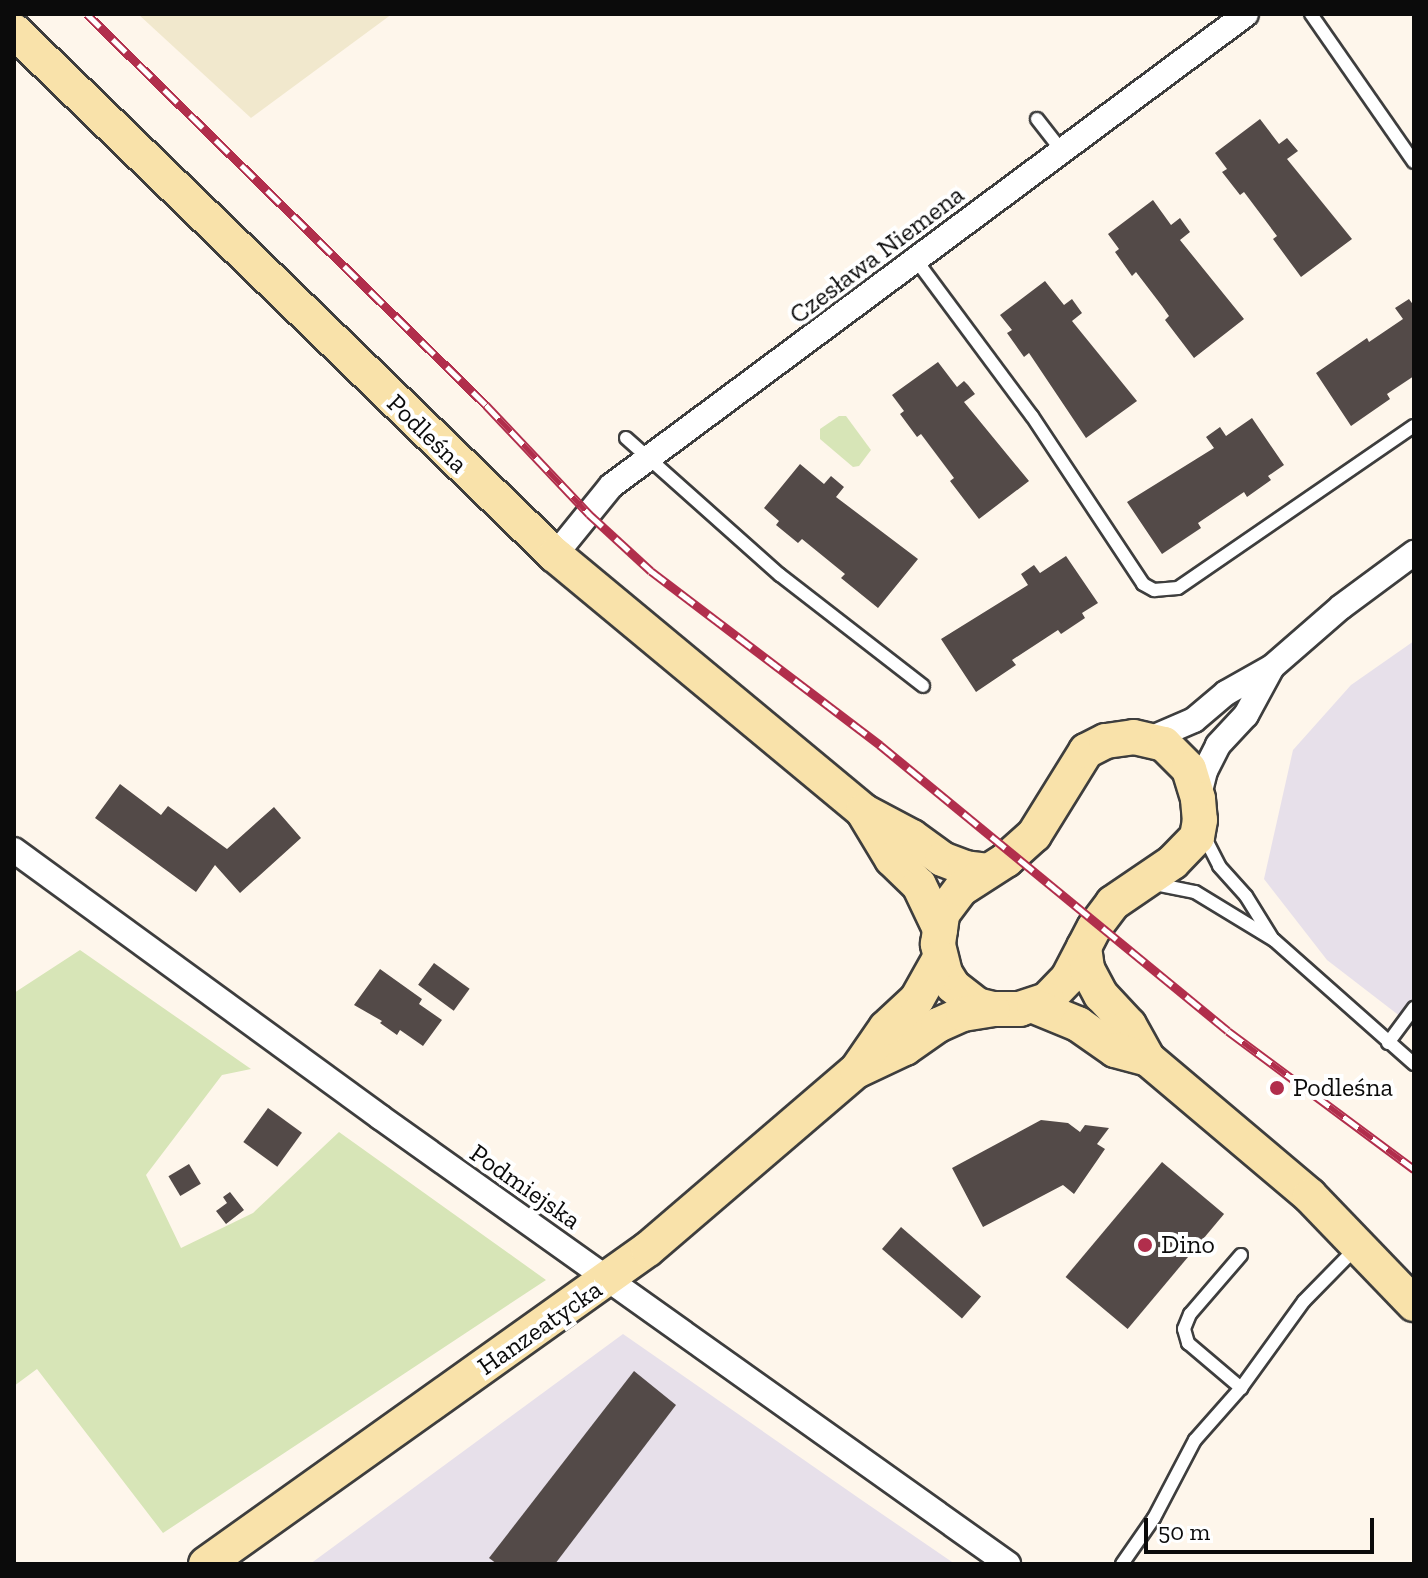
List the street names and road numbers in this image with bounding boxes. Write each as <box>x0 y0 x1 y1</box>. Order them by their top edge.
street label: Czesława Niemena <box>784 179 970 331</box>
street label: Podleśna <box>380 388 474 480</box>
street label: Podmiejska <box>464 1138 586 1236</box>
street label: Hanzeatycka <box>472 1274 608 1382</box>

